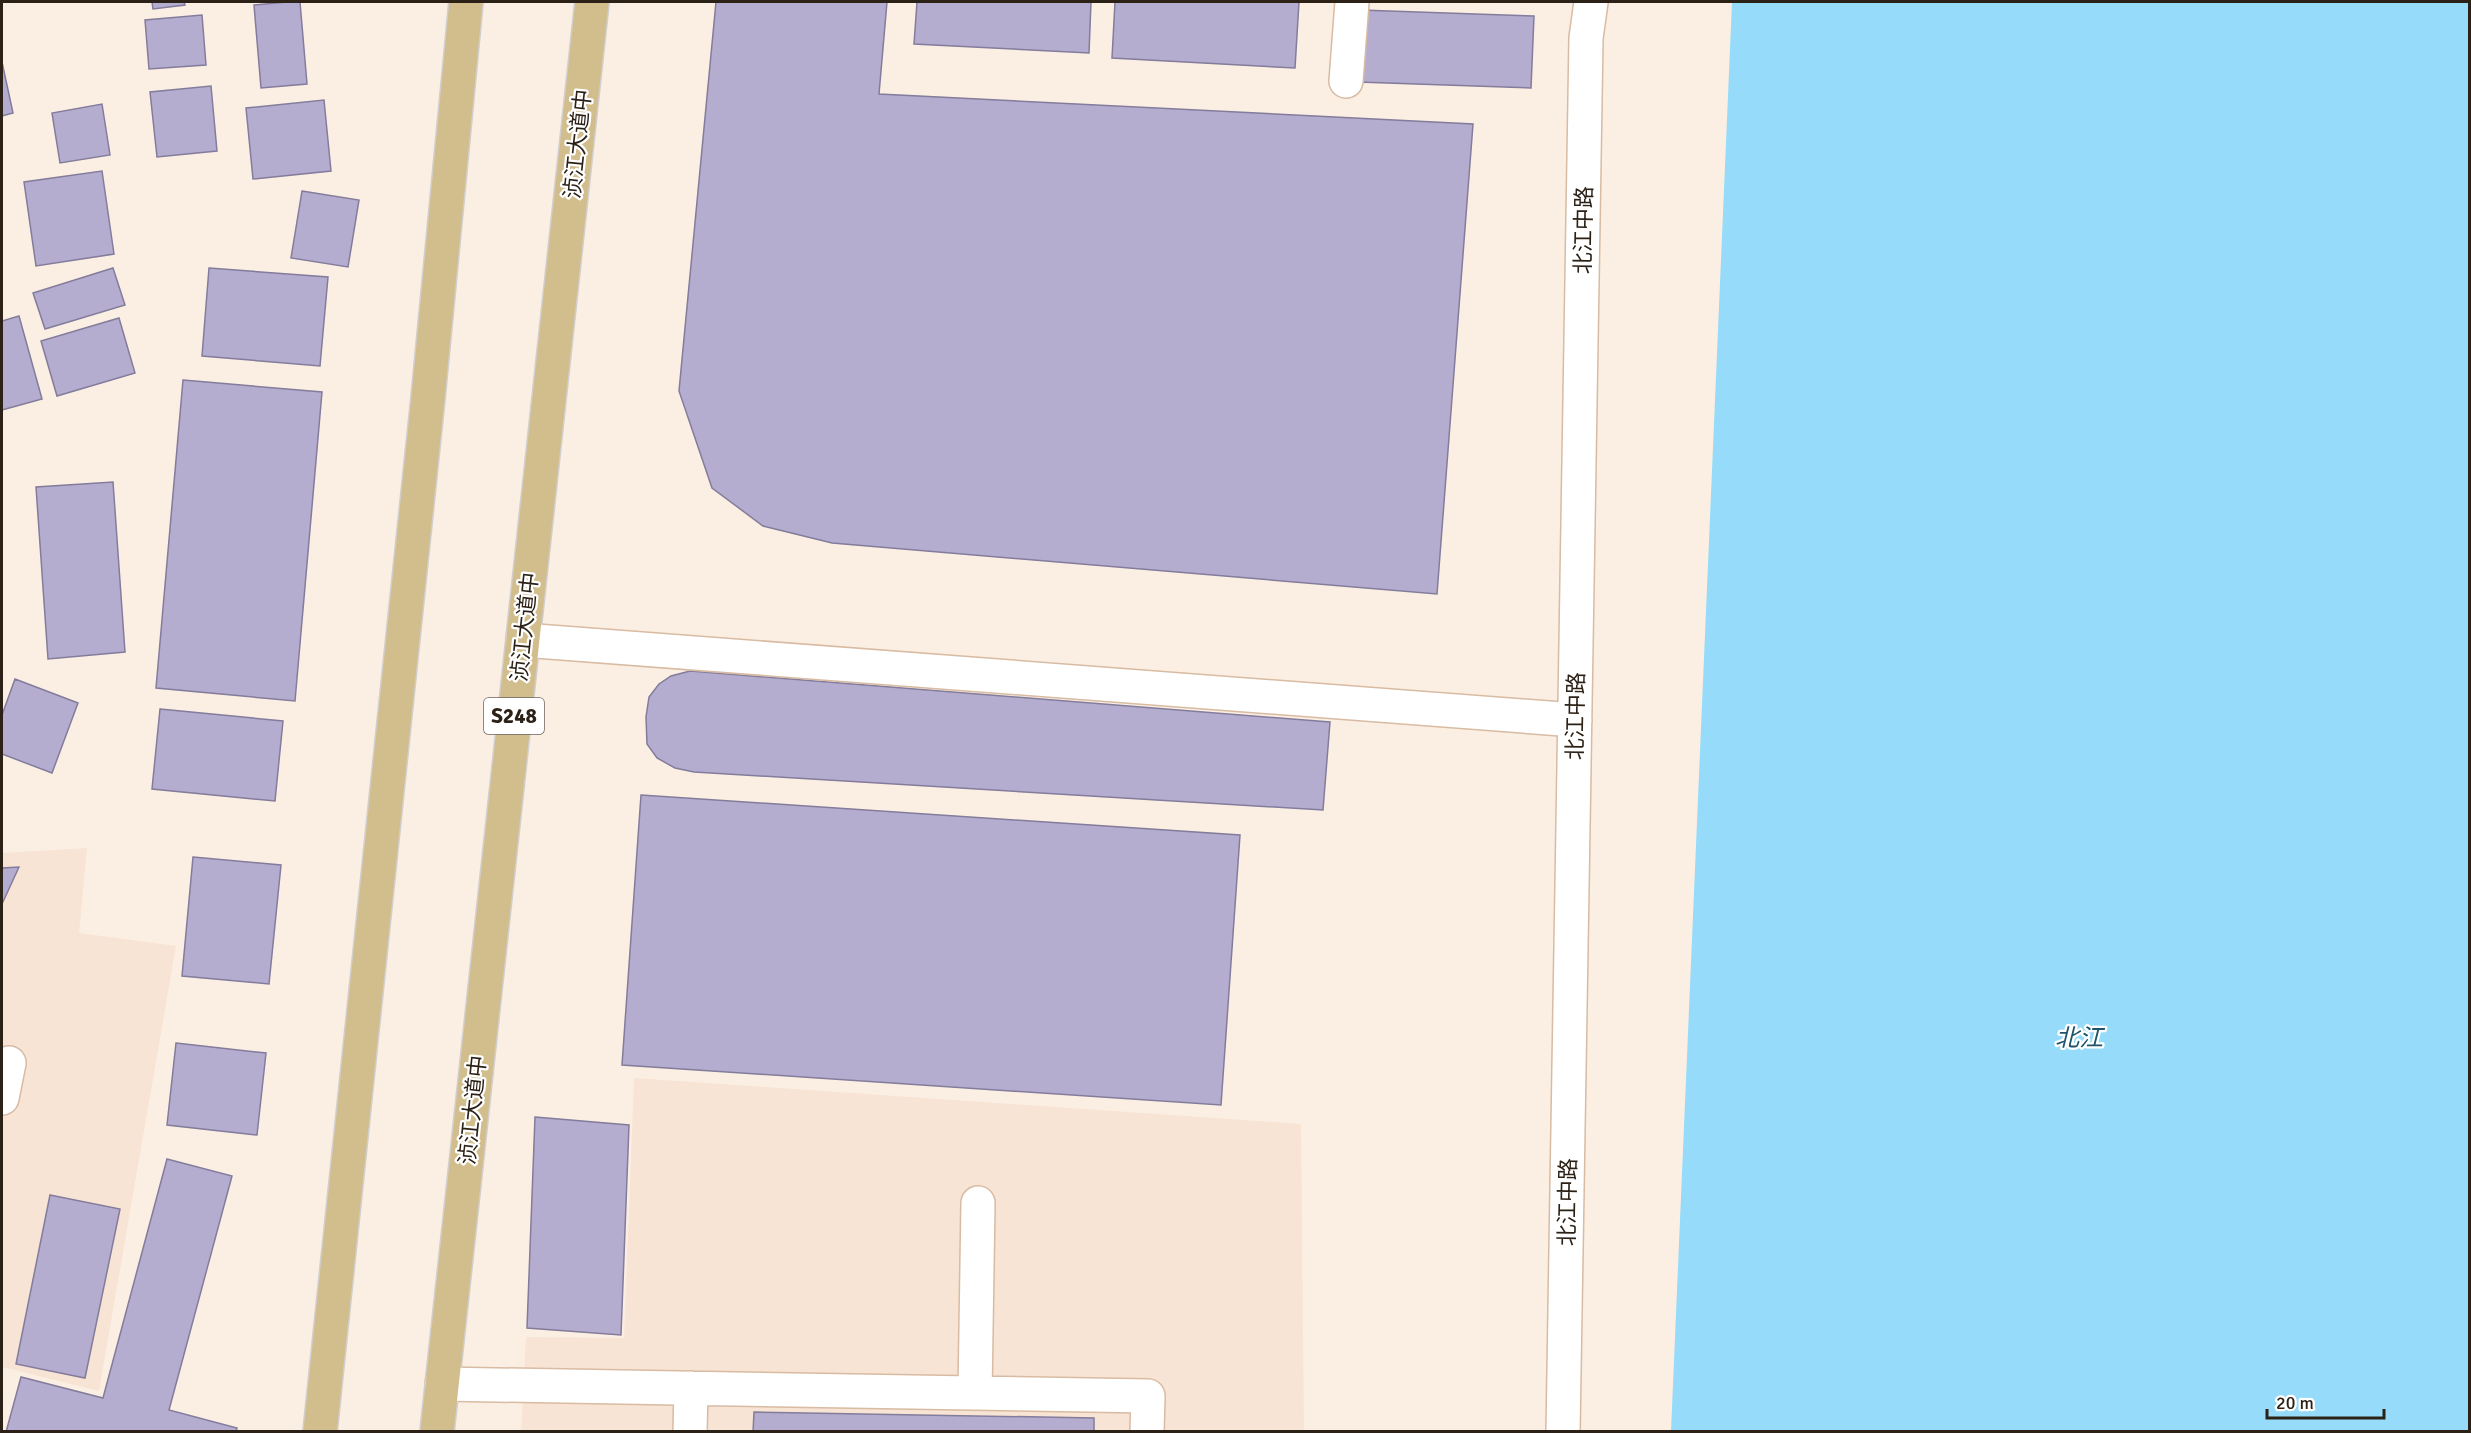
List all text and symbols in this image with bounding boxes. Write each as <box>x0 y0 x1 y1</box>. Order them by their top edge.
street label: 浈江大道中 <box>558 88 597 200</box>
street label: 北江中路 <box>1569 186 1598 274</box>
street label: 浈江大道中 <box>505 571 544 683</box>
street label: 北江中路 <box>1561 672 1590 760</box>
road number: S248 <box>484 698 544 734</box>
water label: 北江 <box>2055 1023 2106 1053</box>
street label: 浈江大道中 <box>453 1054 492 1166</box>
street label: 北江中路 <box>1553 1158 1582 1246</box>
scale bar <box>2267 1382 2384 1420</box>
text: 20 m <box>2276 1392 2314 1414</box>

